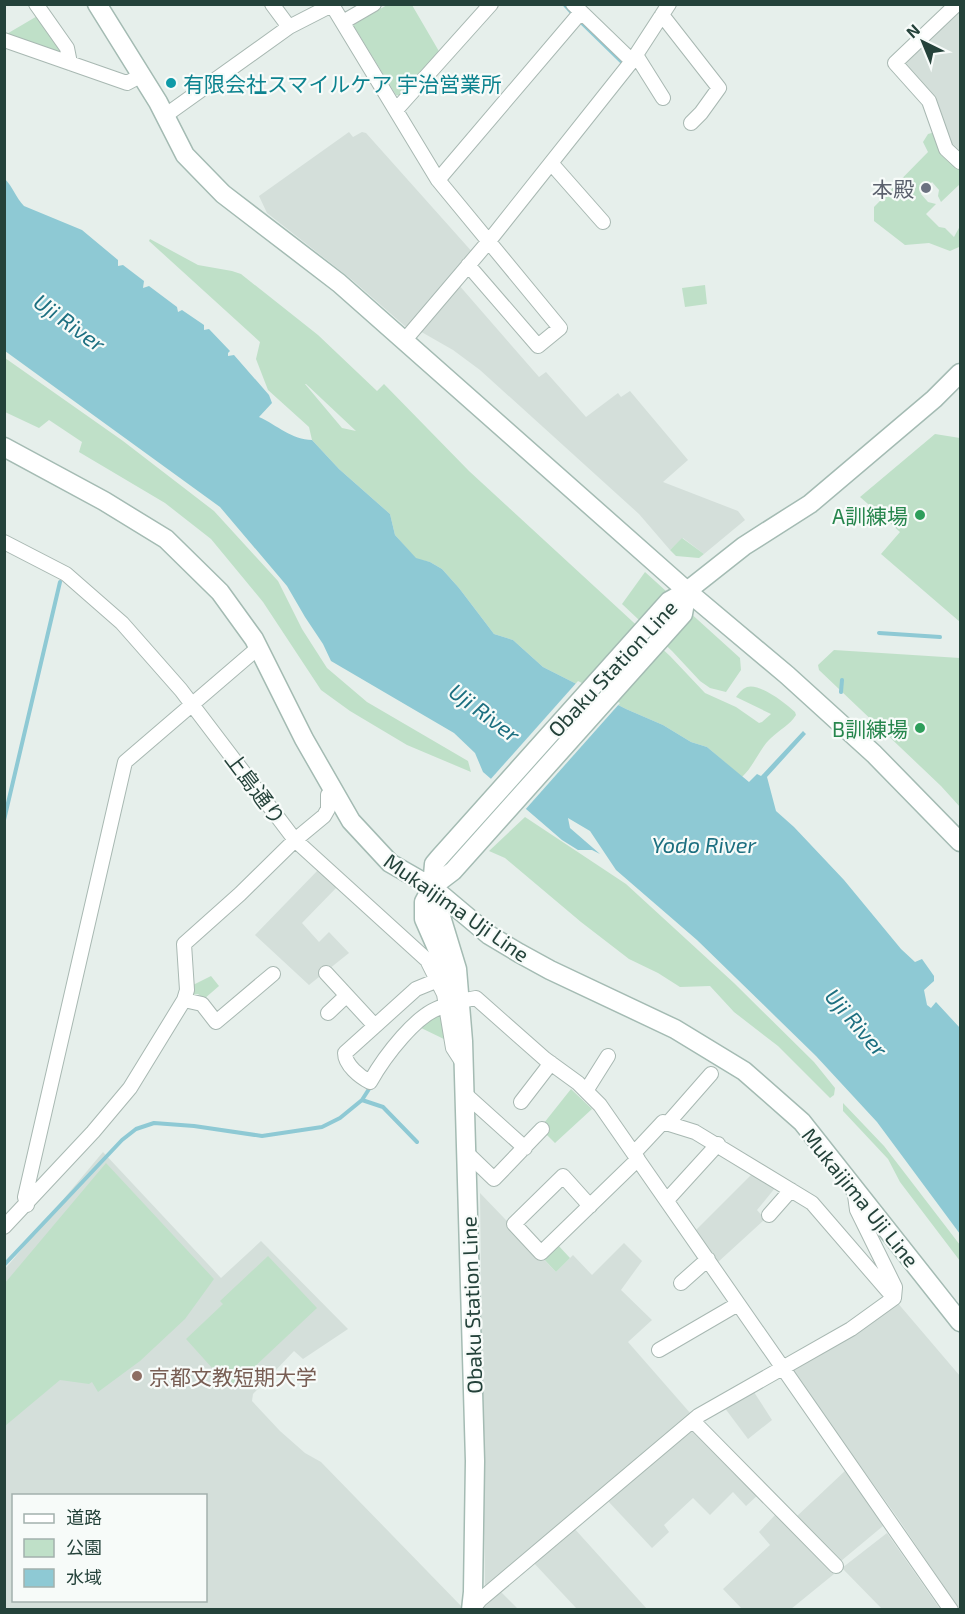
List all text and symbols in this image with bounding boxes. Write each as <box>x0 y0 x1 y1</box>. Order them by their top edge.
north arrow <box>893 12 953 72</box>
text: N <box>902 20 923 42</box>
place label: 有限会社スマイルケア 宇治営業所 <box>183 71 502 96</box>
marker: 有限会社スマイルケア 宇治営業所 <box>164 76 178 90</box>
place label: 本殿 <box>872 176 914 201</box>
marker: 本殿 <box>919 181 933 195</box>
water label: Uji River <box>29 287 112 358</box>
place label: A訓練場 <box>832 503 908 528</box>
marker: A訓練場 <box>913 508 927 522</box>
street label: Obaku Station Line <box>542 595 682 741</box>
water label: Uji River <box>444 677 526 748</box>
place label: B訓練場 <box>832 716 908 741</box>
marker: B訓練場 <box>913 721 927 735</box>
street label: 上島通り <box>221 747 291 829</box>
water label: Yodo River <box>652 831 758 857</box>
street label: Mukaijima Uji Line <box>379 848 534 967</box>
water label: Uji River <box>820 983 894 1063</box>
street label: Mukaijima Uji Line <box>797 1122 925 1272</box>
street label: Obaku Station Line <box>455 1216 487 1394</box>
place label: 京都文教短期大学 <box>149 1364 317 1389</box>
marker: 京都文教短期大学 <box>130 1369 144 1383</box>
legend <box>12 1494 207 1602</box>
text: 道路 <box>66 1506 102 1528</box>
text: 公園 <box>66 1536 102 1558</box>
text: 水域 <box>66 1566 102 1588</box>

